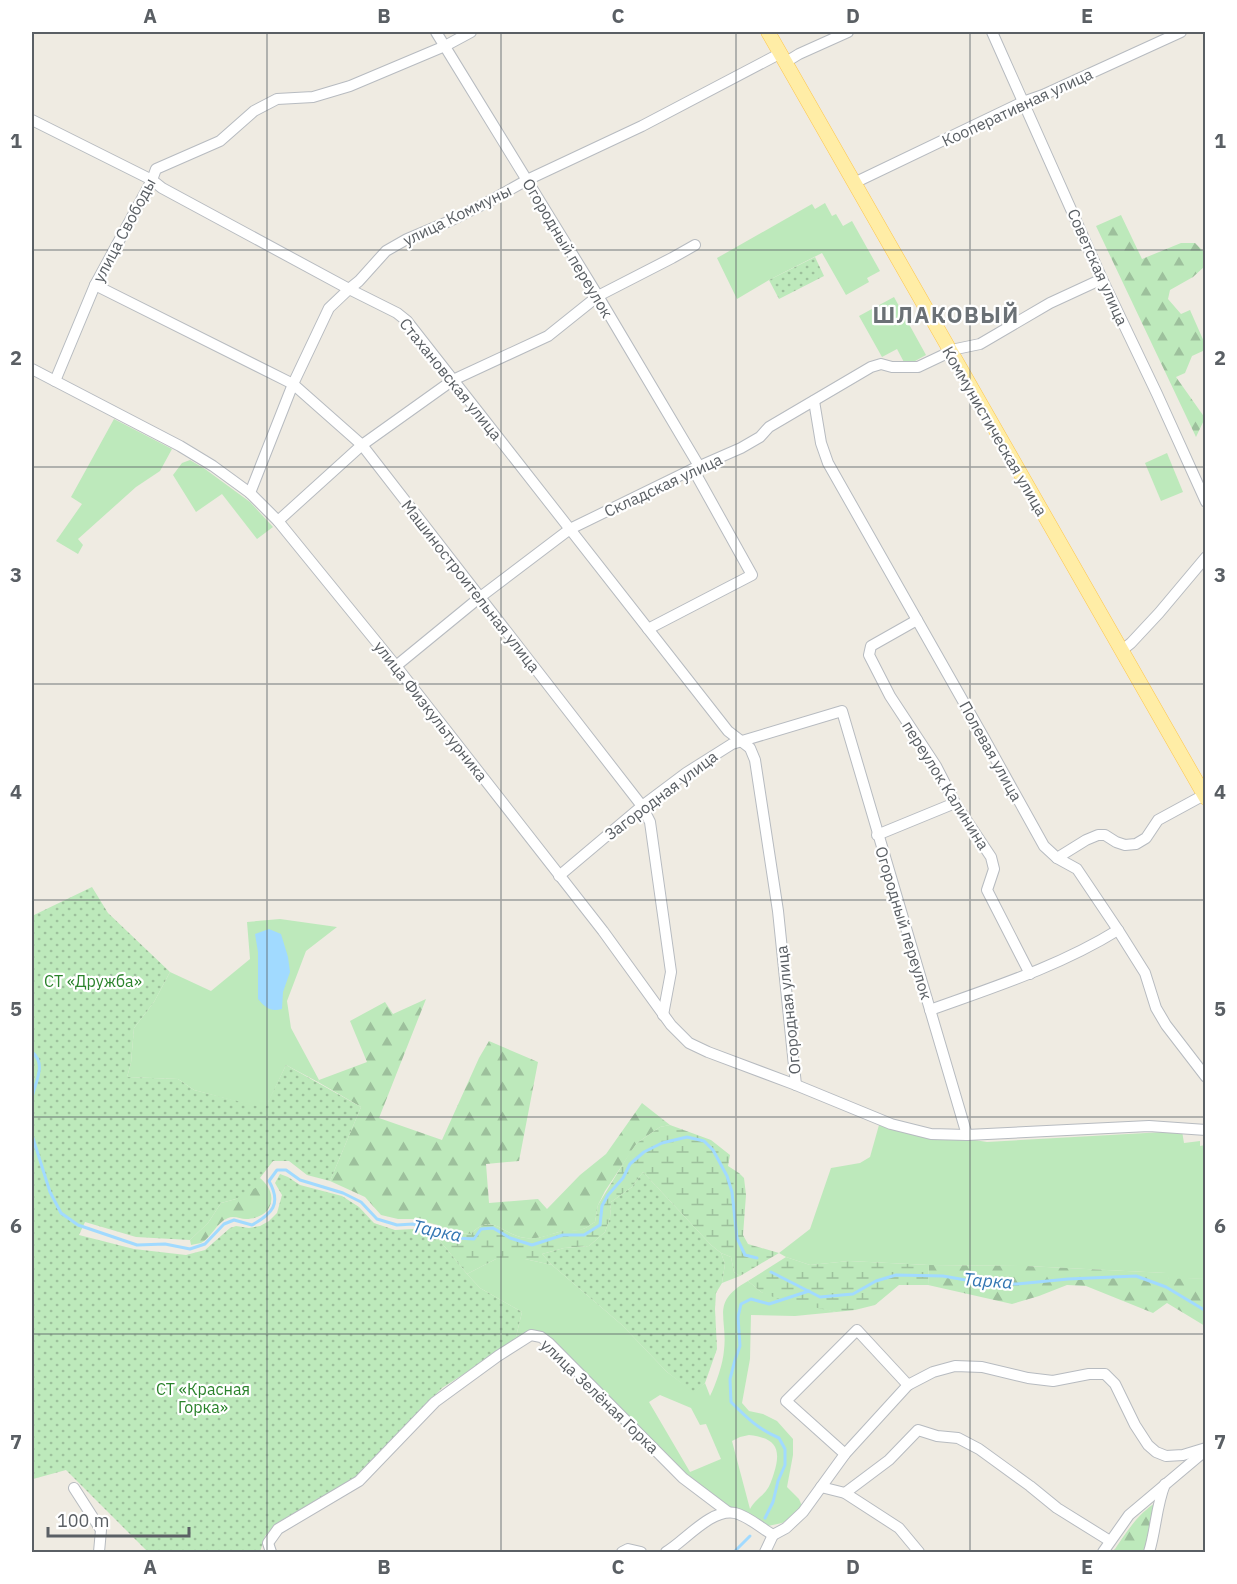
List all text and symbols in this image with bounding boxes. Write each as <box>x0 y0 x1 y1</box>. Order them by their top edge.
text: A <box>143 2 157 29</box>
text: B <box>377 2 391 29</box>
text: C <box>611 2 625 29</box>
text: D <box>846 2 860 29</box>
text: E <box>1081 2 1093 29</box>
street label: Кооперативная улица <box>938 63 1096 151</box>
text: 1 <box>10 127 22 154</box>
text: 1 <box>1214 127 1226 154</box>
street label: улица Свободы <box>88 174 160 286</box>
street label: Огородный переулок <box>518 175 618 322</box>
street label: улица Коммуны <box>399 180 515 250</box>
street label: Советская улица <box>1063 206 1133 329</box>
district label: ШЛАКОВЫЙ <box>872 300 1020 329</box>
street label: Стахановская улица <box>395 314 507 445</box>
street label: Коммунистическая улица <box>938 343 1052 520</box>
text: 2 <box>10 344 22 371</box>
text: 2 <box>1214 344 1226 371</box>
street label: Складская улица <box>601 449 726 521</box>
street label: Машиностроительная улица <box>397 496 545 677</box>
text: 3 <box>10 561 22 588</box>
text: 3 <box>1214 561 1226 588</box>
street label: улица Физкультурника <box>370 637 492 786</box>
street label: Полевая улица <box>955 697 1027 805</box>
street label: переулок Калинина <box>898 717 994 854</box>
street label: Загородная улица <box>601 746 722 844</box>
text: 4 <box>10 778 22 805</box>
text: 4 <box>1214 778 1226 805</box>
street label: Огородный переулок <box>871 844 937 1002</box>
street label: Огородная улица <box>771 944 805 1075</box>
park label: СТ «Дружба» <box>44 971 142 991</box>
text: 5 <box>10 995 22 1022</box>
text: 5 <box>1214 995 1226 1022</box>
text: 6 <box>10 1212 22 1239</box>
text: 6 <box>1214 1212 1226 1239</box>
water label: Тарка <box>411 1214 464 1247</box>
water label: Тарка <box>963 1267 1013 1294</box>
street label: улица Зелёная Горка <box>537 1335 663 1458</box>
park label: СТ «Красная Горка» <box>156 1379 250 1417</box>
text: 7 <box>10 1428 22 1455</box>
text: 7 <box>1214 1428 1226 1455</box>
scale bar <box>48 1500 189 1538</box>
text: 100 m <box>57 1509 109 1532</box>
text: A <box>143 1553 157 1580</box>
text: B <box>377 1553 391 1580</box>
text: C <box>611 1553 625 1580</box>
text: D <box>846 1553 860 1580</box>
text: E <box>1081 1553 1093 1580</box>

